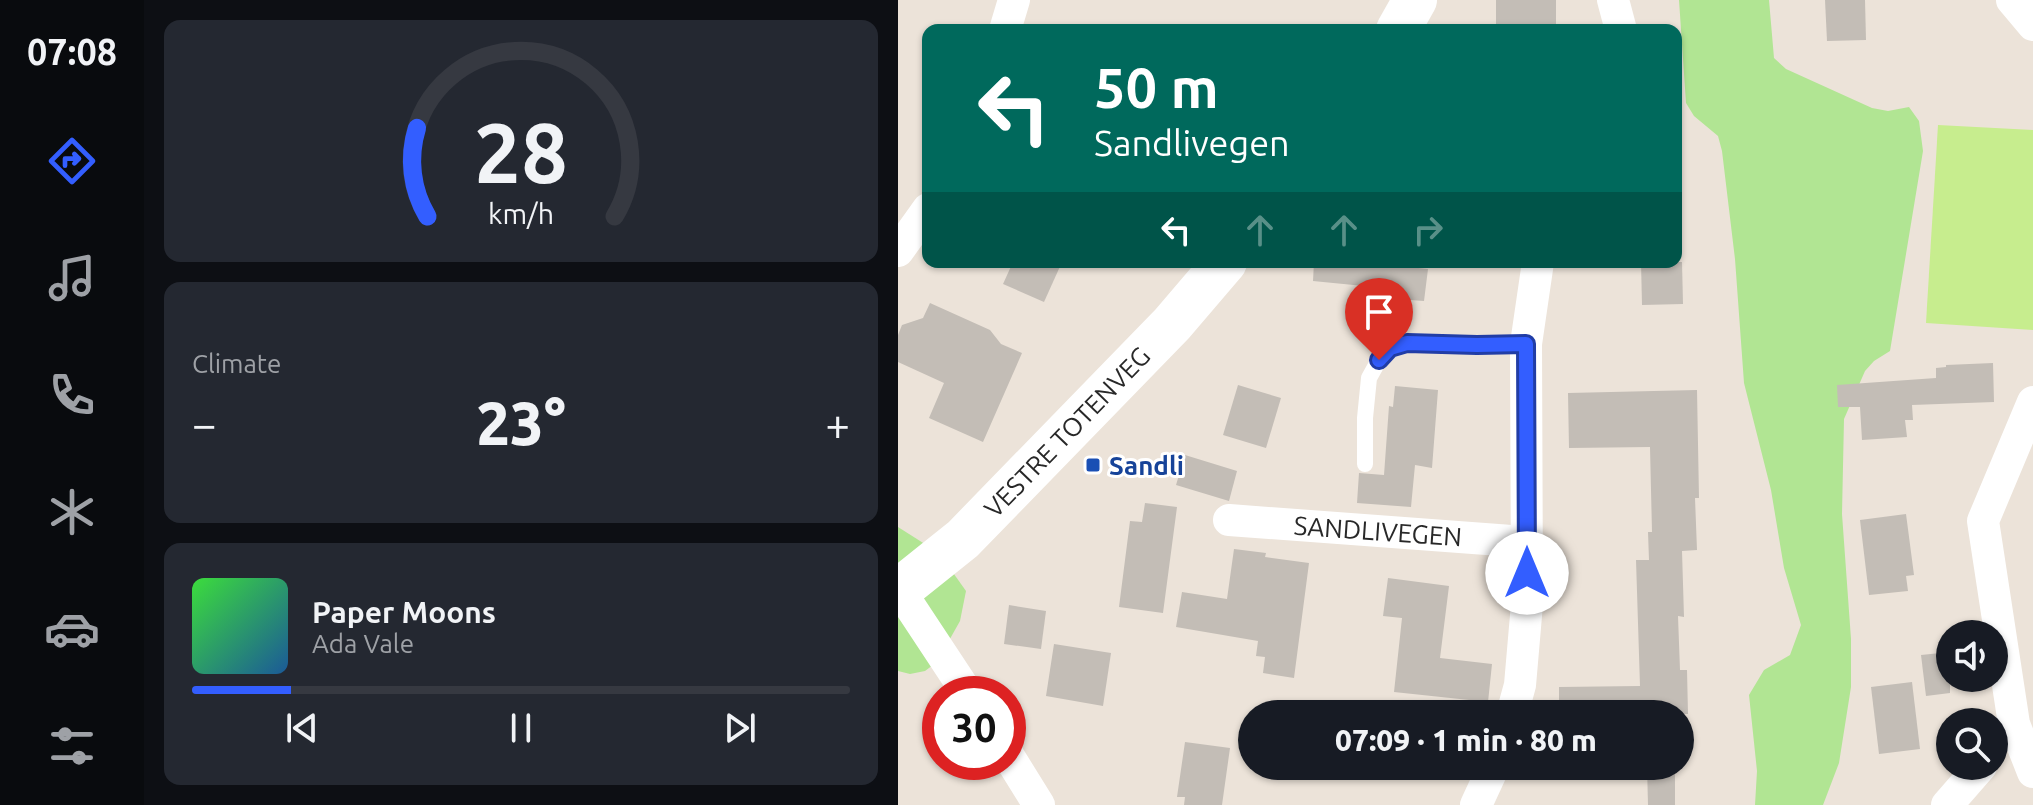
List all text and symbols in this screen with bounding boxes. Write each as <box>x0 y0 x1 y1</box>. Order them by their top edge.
text: 07:08 <box>27 31 117 72</box>
icon: left <box>962 56 1066 160</box>
text: 50 m <box>1094 56 1219 119</box>
text: 28 <box>474 104 568 198</box>
text: Sandlivegen <box>1094 122 1290 163</box>
icon: directions <box>44 133 100 189</box>
text: km/h <box>488 197 554 229</box>
icon: left <box>1154 208 1198 252</box>
icon: ahead <box>1238 208 1282 252</box>
icon: ahead <box>1322 208 1366 252</box>
icon: right <box>1406 208 1450 252</box>
icon: music <box>44 250 100 306</box>
pin <box>1345 278 1413 360</box>
icon: arrive <box>1357 290 1401 334</box>
street label: VESTRE TOTENVEG <box>978 341 1156 523</box>
text: Climate <box>192 349 281 378</box>
icon: phone <box>44 367 100 423</box>
text: 23° <box>476 389 566 456</box>
text: − <box>192 399 217 448</box>
text: + <box>825 399 850 448</box>
place label: Sandli <box>1109 451 1184 480</box>
marker: Sandli <box>1084 456 1102 474</box>
icon: climate <box>44 484 100 540</box>
street label: SANDLIVEGEN <box>1293 511 1463 551</box>
position arrow <box>1485 531 1569 615</box>
text: Paper Moons <box>312 595 496 629</box>
icon: car <box>44 601 100 657</box>
map controls <box>1936 620 2008 780</box>
button: sound <box>1936 620 2008 692</box>
text: Ada Vale <box>312 629 414 658</box>
speed limit sign: 30 <box>922 676 1026 780</box>
icon: previous <box>280 706 324 750</box>
icon: pause <box>499 706 543 750</box>
icon: next <box>718 706 762 750</box>
button: search <box>1936 708 2008 780</box>
icon: filters <box>44 718 100 774</box>
text: 07:09 · 1 min · 80 m <box>1335 723 1597 757</box>

